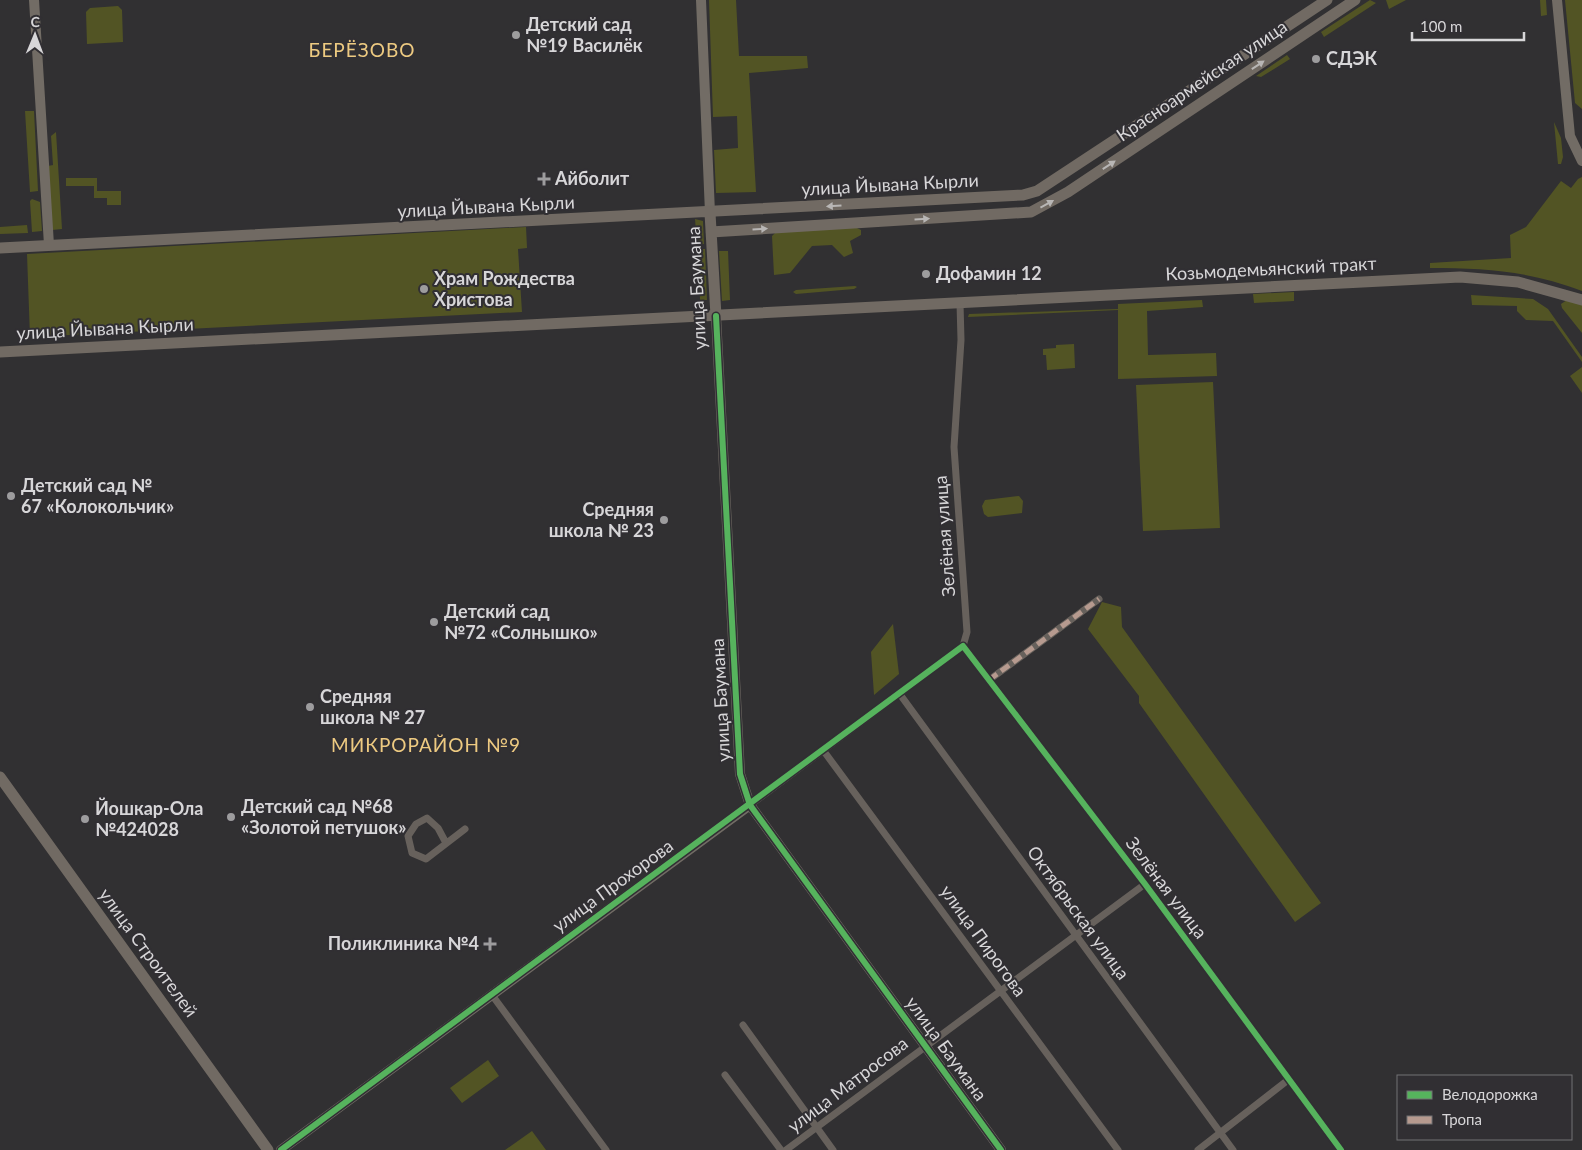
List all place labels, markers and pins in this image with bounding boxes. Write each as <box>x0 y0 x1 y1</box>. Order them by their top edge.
place label: Детский сад №19 Василёк <box>526 13 643 56</box>
marker: Детский сад №19 Василёк <box>510 29 522 41</box>
place label: СДЭК <box>1326 47 1377 69</box>
marker: СДЭК <box>1310 53 1322 65</box>
place label: Айболит <box>554 167 630 189</box>
marker: Айболит <box>537 172 551 186</box>
place label: Дофамин 12 <box>936 262 1042 284</box>
place label: Храм Рождества Христова <box>434 267 575 310</box>
marker: Дофамин 12 <box>920 268 932 280</box>
marker: Храм Рождества Христова <box>418 283 430 295</box>
place label: Детский сад № 67 «Колокольчик» <box>21 474 174 517</box>
marker: Детский сад № 67 «Колокольчик» <box>5 490 17 502</box>
place label: Средняя школа № 23 <box>549 498 654 541</box>
marker: Средняя школа № 23 <box>658 514 670 526</box>
place label: Детский сад №72 «Солнышко» <box>444 600 598 643</box>
marker: Детский сад №72 «Солнышко» <box>428 616 440 628</box>
place label: Средняя школа № 27 <box>320 685 425 728</box>
marker: Средняя школа № 27 <box>304 701 316 713</box>
place label: Детский сад №68 «Золотой петушок» <box>241 795 407 838</box>
place label: Йошкар-Ола №424028 <box>95 797 203 840</box>
marker: Детский сад №68 «Золотой петушок» <box>225 811 237 823</box>
marker: Йошкар-Ола №424028 <box>79 813 91 825</box>
place label: Поликлиника №4 <box>328 932 479 954</box>
marker: Поликлиника №4 <box>483 937 497 951</box>

